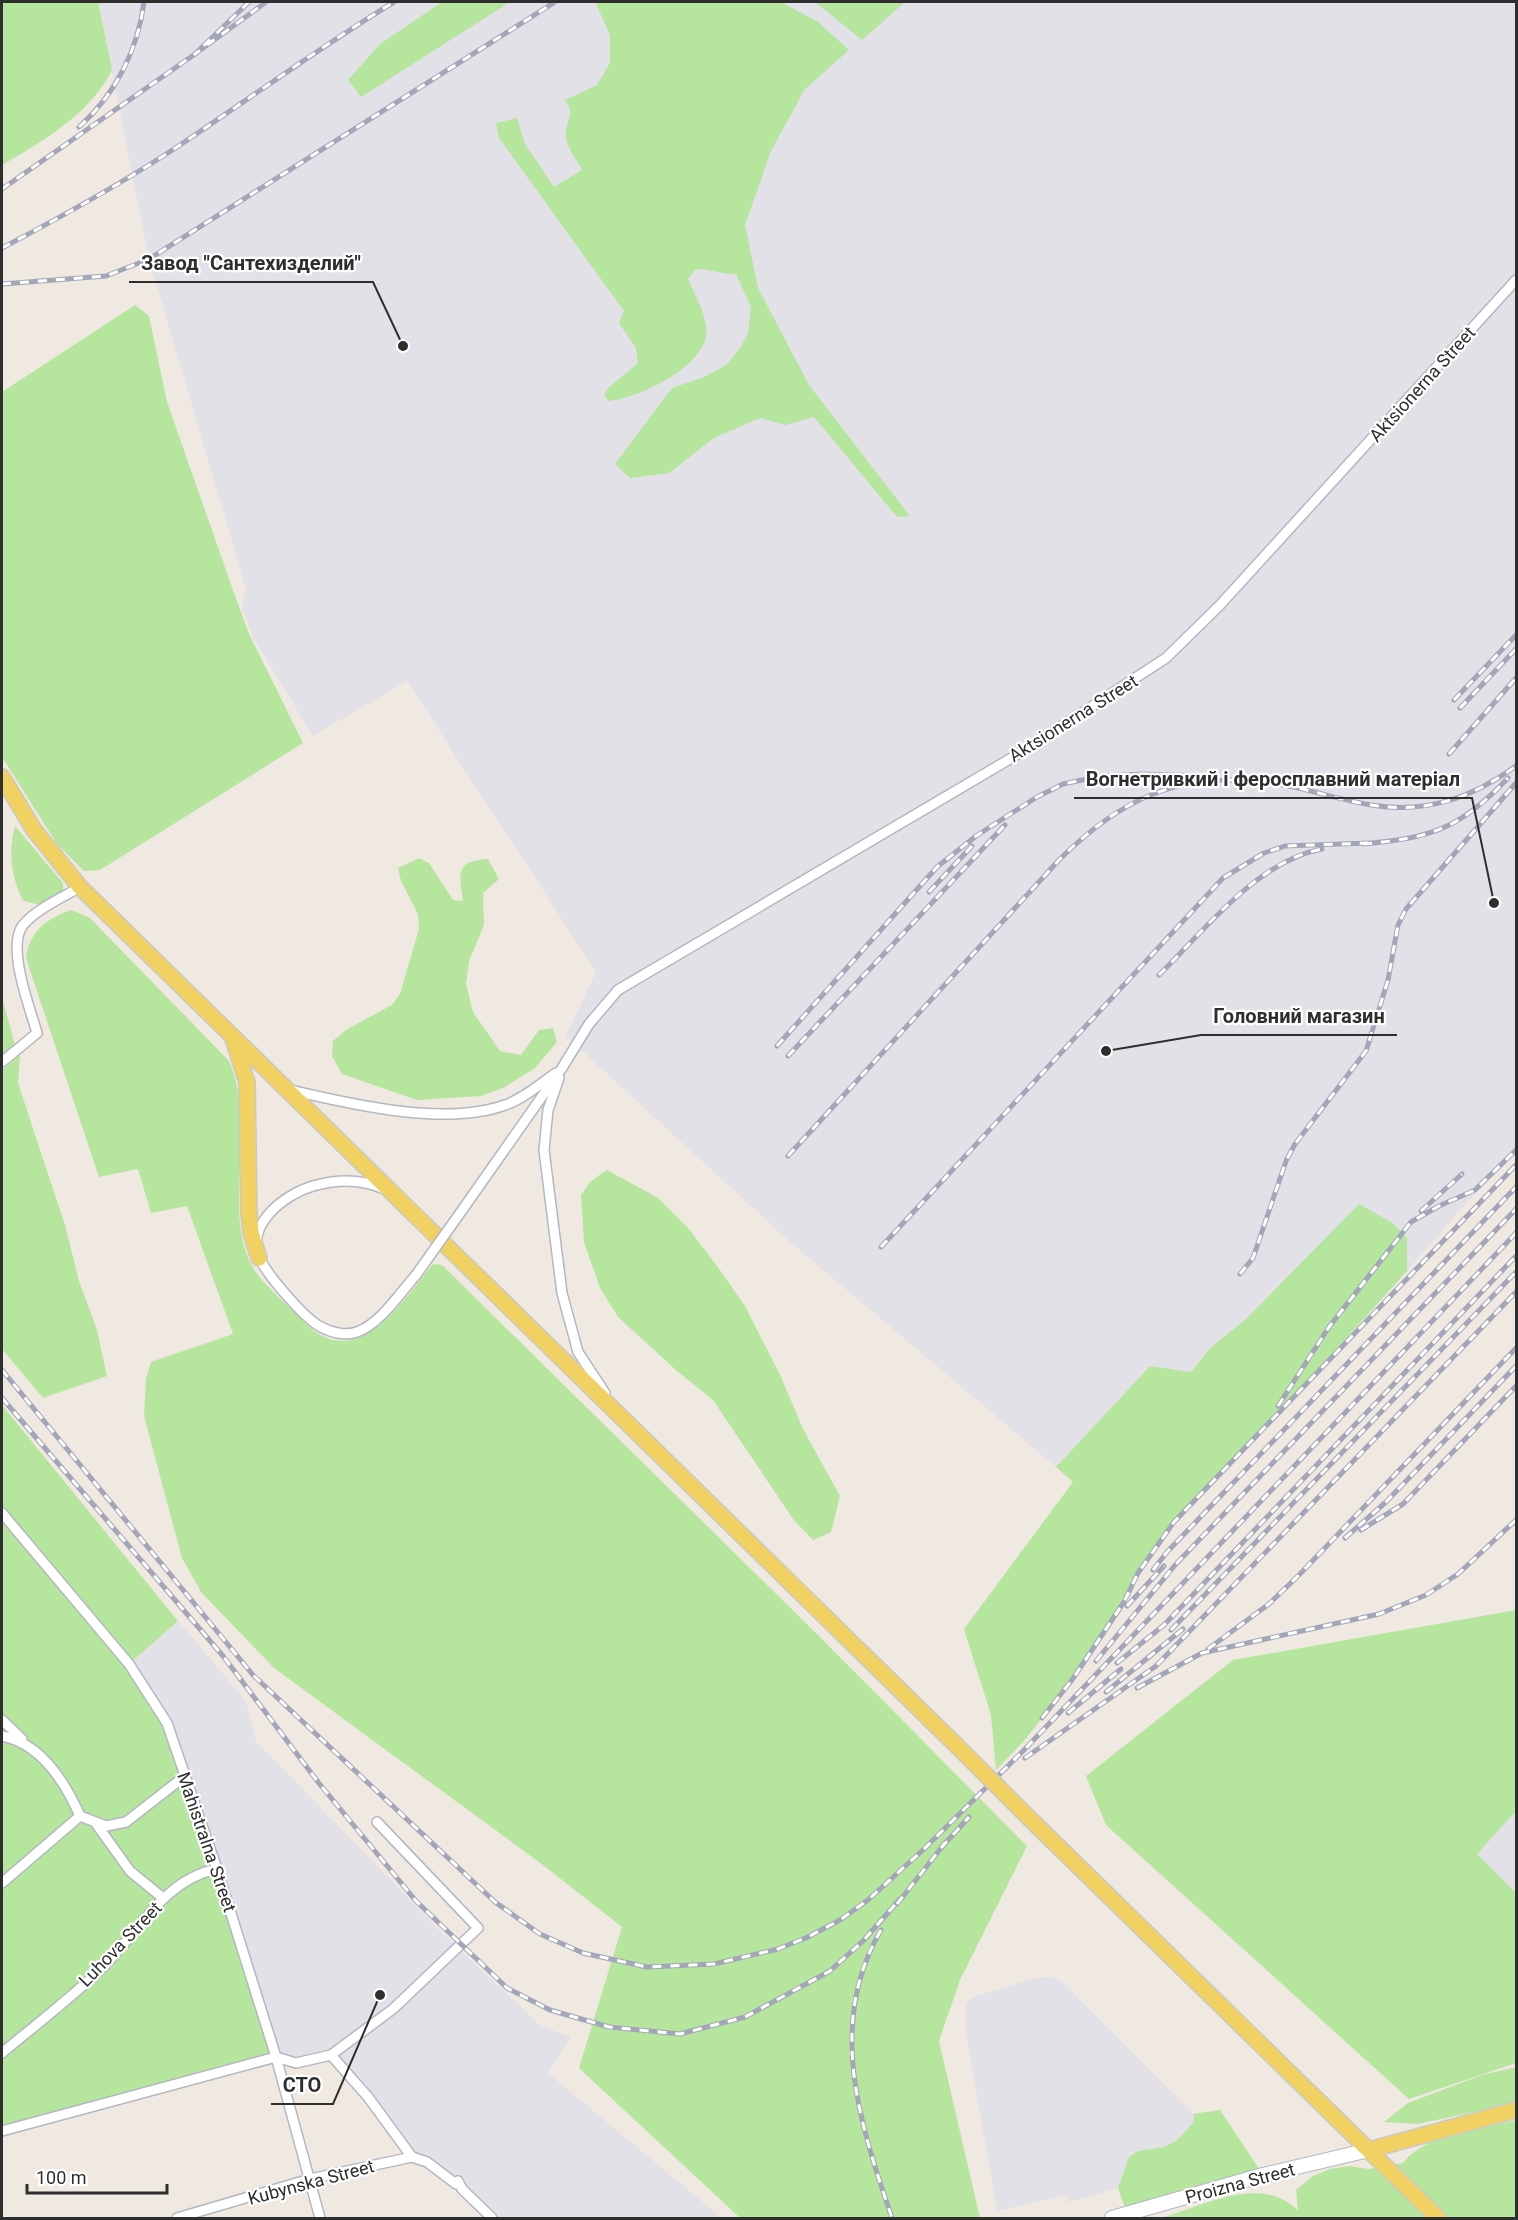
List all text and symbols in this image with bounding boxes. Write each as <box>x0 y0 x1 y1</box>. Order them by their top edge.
callout: Завод "Сантехизделий" <box>129 244 373 282</box>
text: Завод "Сантехизделий" <box>141 251 361 275</box>
street label: Aktsionerna Street <box>1365 322 1479 446</box>
street label: Aktsionerna Street <box>1005 670 1141 766</box>
callout: Вогнетривкий і феросплавний матеріал <box>1074 760 1472 798</box>
text: Вогнетривкий і феросплавний матеріал <box>1086 767 1460 791</box>
callout: Головний магазин <box>1201 997 1397 1035</box>
text: Головний магазин <box>1213 1004 1385 1028</box>
street label: Mahistralna Street <box>173 1769 241 1915</box>
street label: Luhova Street <box>74 1897 166 1991</box>
callout: СТО <box>271 2066 333 2104</box>
text: СТО <box>283 2073 321 2097</box>
street label: Kubynska Street <box>246 2155 376 2209</box>
scale bar <box>27 2157 166 2195</box>
street label: Proizna Street <box>1183 2158 1297 2208</box>
text: 100 m <box>36 2167 87 2188</box>

